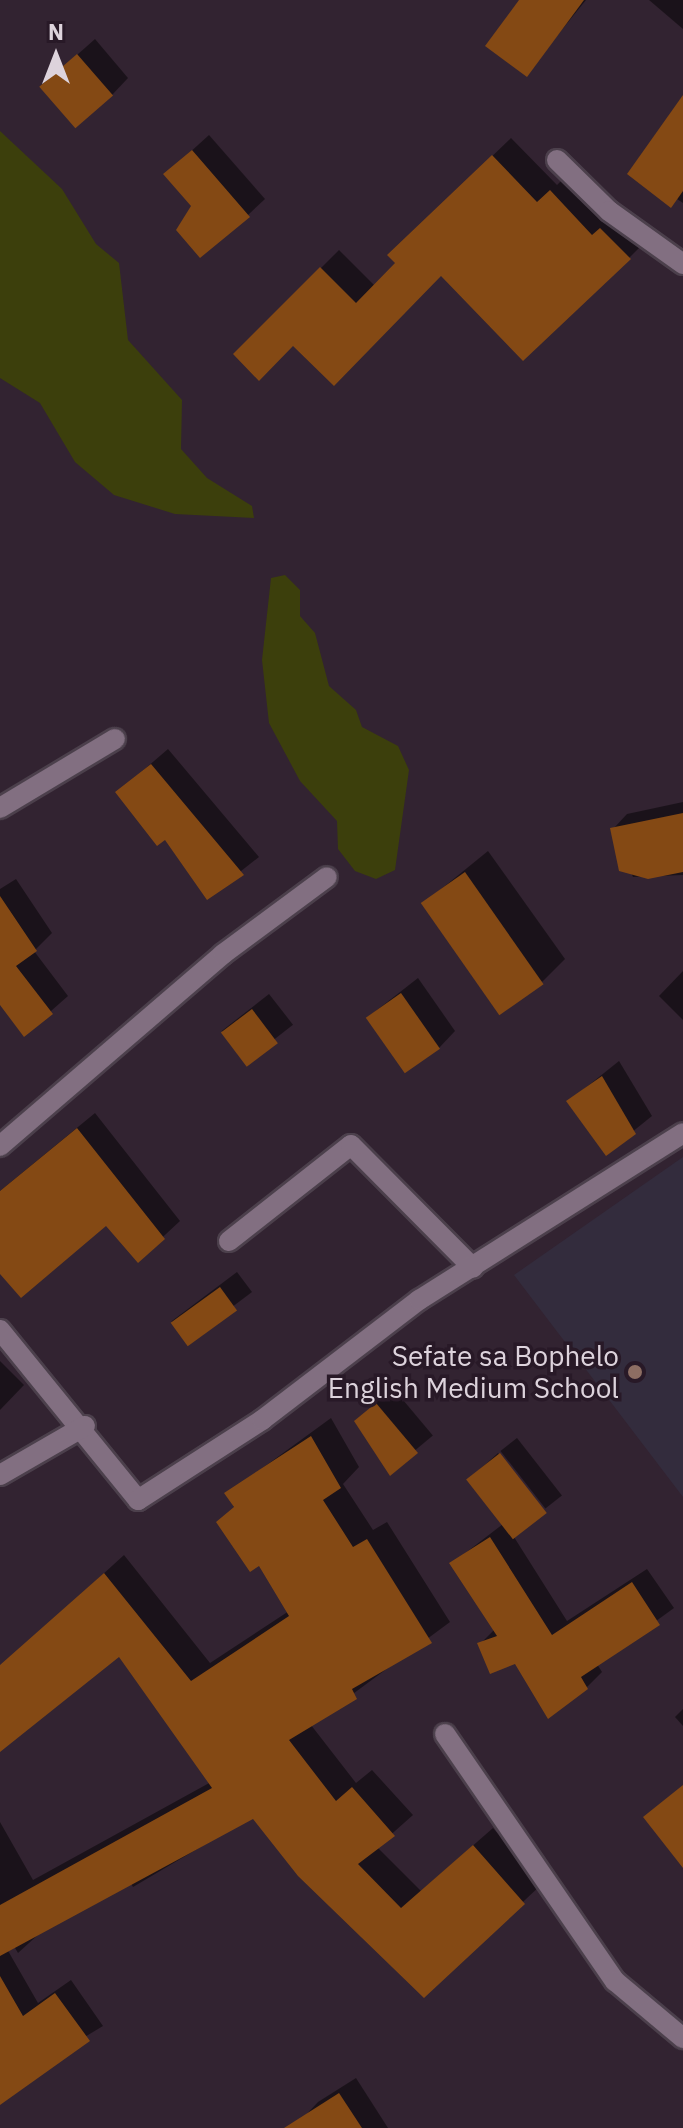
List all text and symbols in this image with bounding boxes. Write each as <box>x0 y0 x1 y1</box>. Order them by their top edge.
north arrow <box>16 16 96 96</box>
text: N <box>48 17 64 46</box>
place label: Sefate sa Bophelo English Medium School <box>328 1339 619 1405</box>
marker: Sefate sa Bophelo English Medium School <box>626 1363 644 1381</box>

